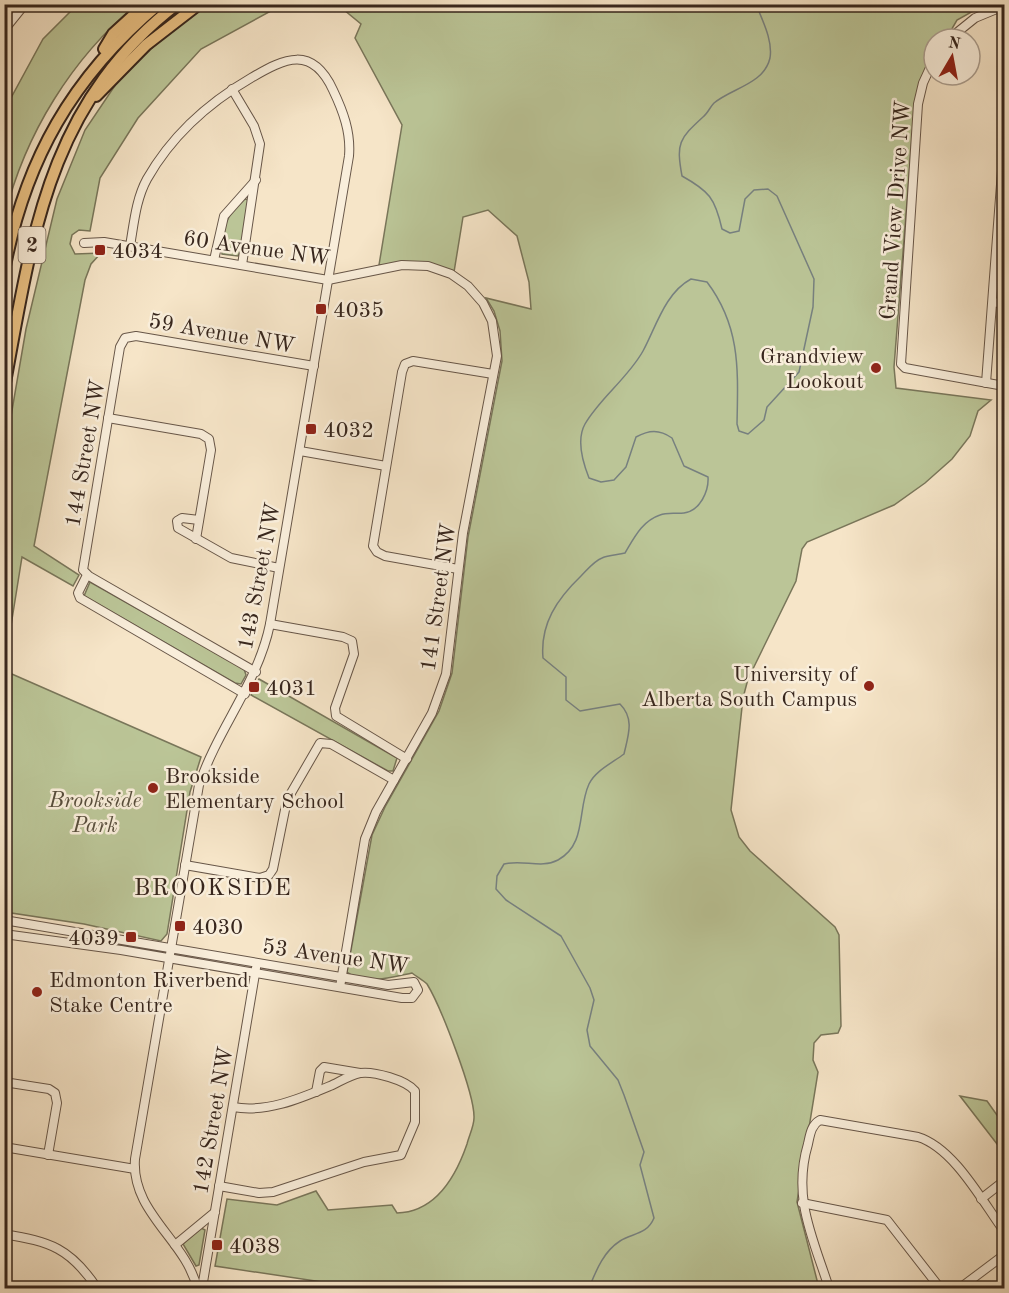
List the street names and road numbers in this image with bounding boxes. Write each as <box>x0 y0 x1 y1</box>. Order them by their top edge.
street label: Grand View Drive NW <box>877 100 915 321</box>
road number: 2 <box>18 227 46 263</box>
street label: 60 Avenue NW <box>182 228 332 270</box>
street label: 59 Avenue NW <box>147 310 297 358</box>
street label: 144 Street NW <box>62 378 110 529</box>
street label: 143 Street NW <box>235 501 285 652</box>
street label: 141 Street NW <box>418 522 460 673</box>
street label: 53 Avenue NW <box>261 936 411 978</box>
street label: 142 Street NW <box>190 1045 238 1196</box>

